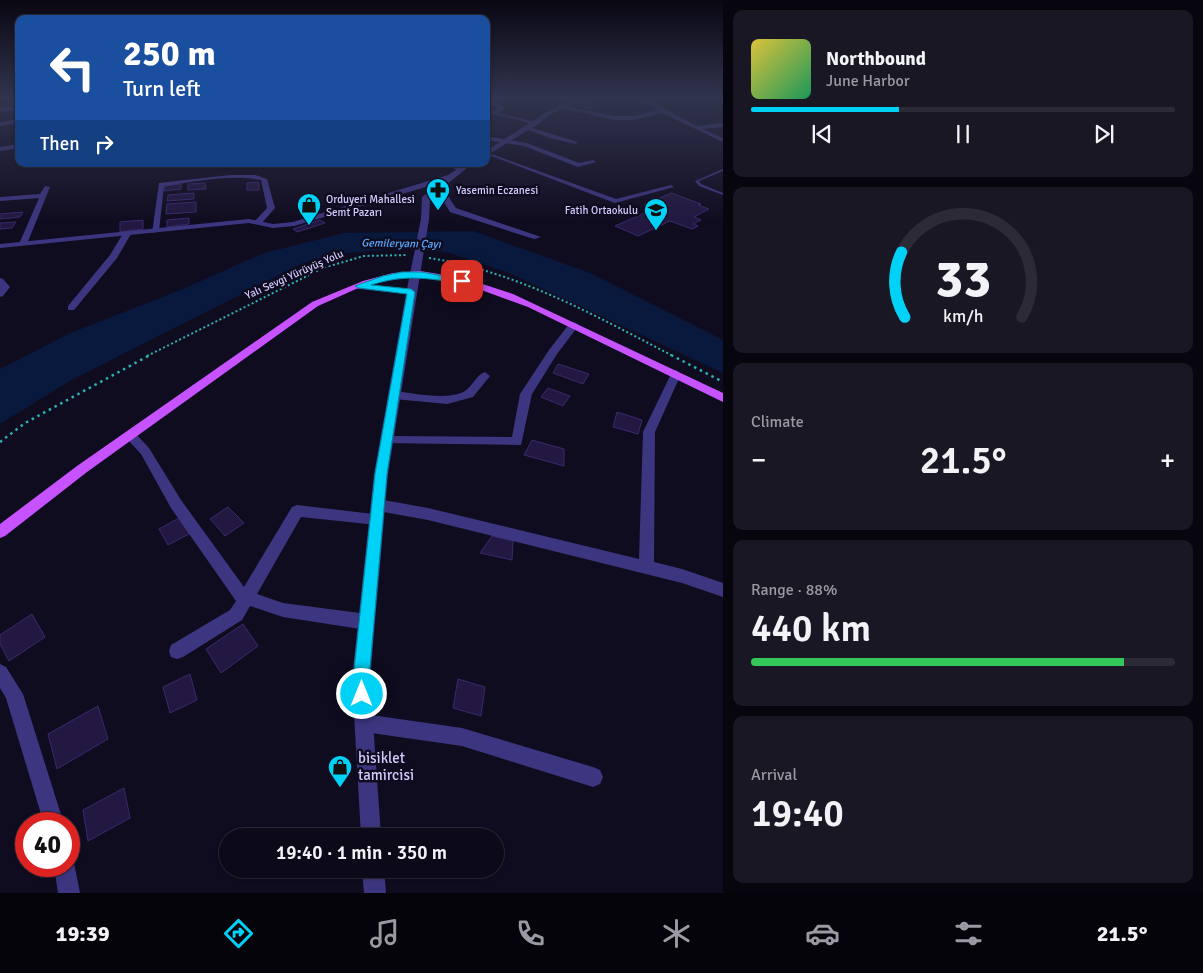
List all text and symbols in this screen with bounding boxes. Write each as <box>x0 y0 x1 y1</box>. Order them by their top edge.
text: 250 m <box>123 32 216 75</box>
icon: left <box>40 35 105 100</box>
text: Northbound <box>826 47 926 71</box>
text: June Harbor <box>826 71 910 91</box>
text: Turn left <box>123 75 201 102</box>
icon: previous <box>808 120 836 148</box>
icon: pause <box>949 120 977 148</box>
icon: next <box>1090 120 1118 148</box>
icon: right <box>90 130 118 158</box>
text: Then <box>40 132 80 156</box>
pharmacy icon: Yasemin Eczanesi <box>425 177 451 211</box>
place label: Yasemin Eczanesi <box>456 184 538 197</box>
shop icon: Orduyeri Mahallesi Semt Pazarı <box>296 192 322 226</box>
place label: Orduyeri Mahallesi Semt Pazarı <box>326 193 415 219</box>
school or university icon: Fatih Ortaokulu <box>643 197 669 231</box>
place label: Fatih Ortaokulu <box>565 204 638 217</box>
water label: Gemileryanı Çayı <box>361 236 442 251</box>
street label: Yalı Sevgi Yürüyüş Yolu <box>243 247 345 302</box>
text: 33 <box>935 247 991 311</box>
pin <box>441 260 483 302</box>
icon: arrive <box>448 267 476 295</box>
text: km/h <box>943 305 983 327</box>
text: Climate <box>751 412 804 432</box>
text: 21.5° <box>920 437 1006 484</box>
text: − <box>751 443 766 477</box>
text: + <box>1160 443 1175 477</box>
text: Range · 88% <box>751 580 837 600</box>
text: 440 km <box>751 605 871 652</box>
position arrow <box>335 667 387 719</box>
place label: bisiklet tamircisi <box>358 749 414 784</box>
shop icon: bisiklet tamircisi <box>327 754 353 788</box>
text: Arrival <box>751 765 797 785</box>
text: 19:40 <box>751 790 844 837</box>
speed limit sign: 40 <box>15 812 80 877</box>
text: 19:40 · 1 min · 350 m <box>276 841 447 865</box>
icon: directions <box>221 916 256 951</box>
icon: music <box>367 916 402 951</box>
icon: phone <box>513 916 548 951</box>
icon: climate <box>659 916 694 951</box>
icon: car <box>805 916 840 951</box>
icon: filters <box>951 916 986 951</box>
text: 19:39 <box>56 920 110 947</box>
text: 21.5° <box>1097 920 1147 947</box>

